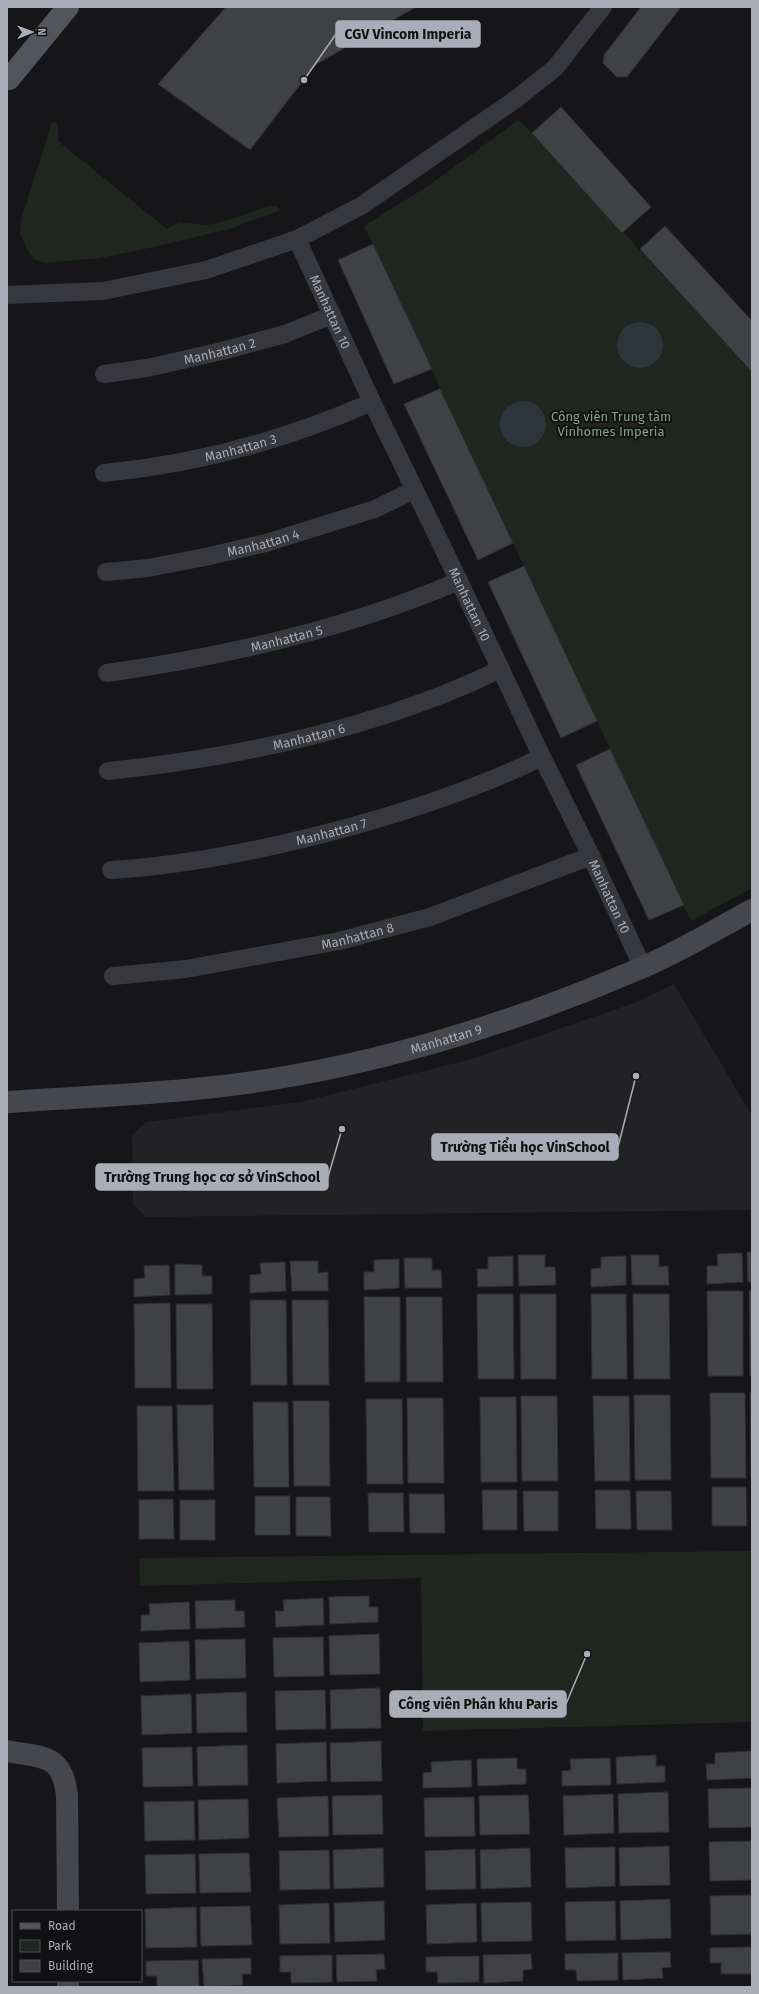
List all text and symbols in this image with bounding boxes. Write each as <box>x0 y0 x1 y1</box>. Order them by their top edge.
north arrow <box>12 12 52 52</box>
callout: CGV Vincom Imperia <box>336 21 480 47</box>
text: CGV Vincom Imperia <box>344 26 472 43</box>
text: N <box>35 28 48 36</box>
street label: Manhattan 10 <box>307 272 354 351</box>
street label: Manhattan 2 <box>182 335 257 367</box>
park label: Công viên Trung tâm Vinhomes Imperia <box>551 409 671 439</box>
street label: Manhattan 3 <box>203 431 278 464</box>
street label: Manhattan 4 <box>226 526 301 559</box>
street label: Manhattan 10 <box>446 565 494 643</box>
street label: Manhattan 5 <box>249 622 324 654</box>
street label: Manhattan 6 <box>271 720 347 753</box>
street label: Manhattan 7 <box>294 815 369 848</box>
street label: Manhattan 10 <box>586 857 633 936</box>
street label: Manhattan 8 <box>320 919 395 952</box>
street label: Manhattan 9 <box>409 1021 484 1056</box>
callout: Trường Tiểu học VinSchool <box>432 1134 618 1160</box>
text: Trường Tiểu học VinSchool <box>440 1137 611 1156</box>
callout: Trường Trung học cơ sở VinSchool <box>96 1164 328 1190</box>
text: Trường Trung học cơ sở VinSchool <box>104 1169 321 1186</box>
callout: Công viên Phân khu Paris <box>390 1691 566 1717</box>
text: Công viên Phân khu Paris <box>398 1696 558 1713</box>
legend <box>12 1910 142 1982</box>
text: Road <box>48 1919 76 1933</box>
text: Park <box>48 1939 72 1953</box>
text: Building <box>48 1959 94 1973</box>

